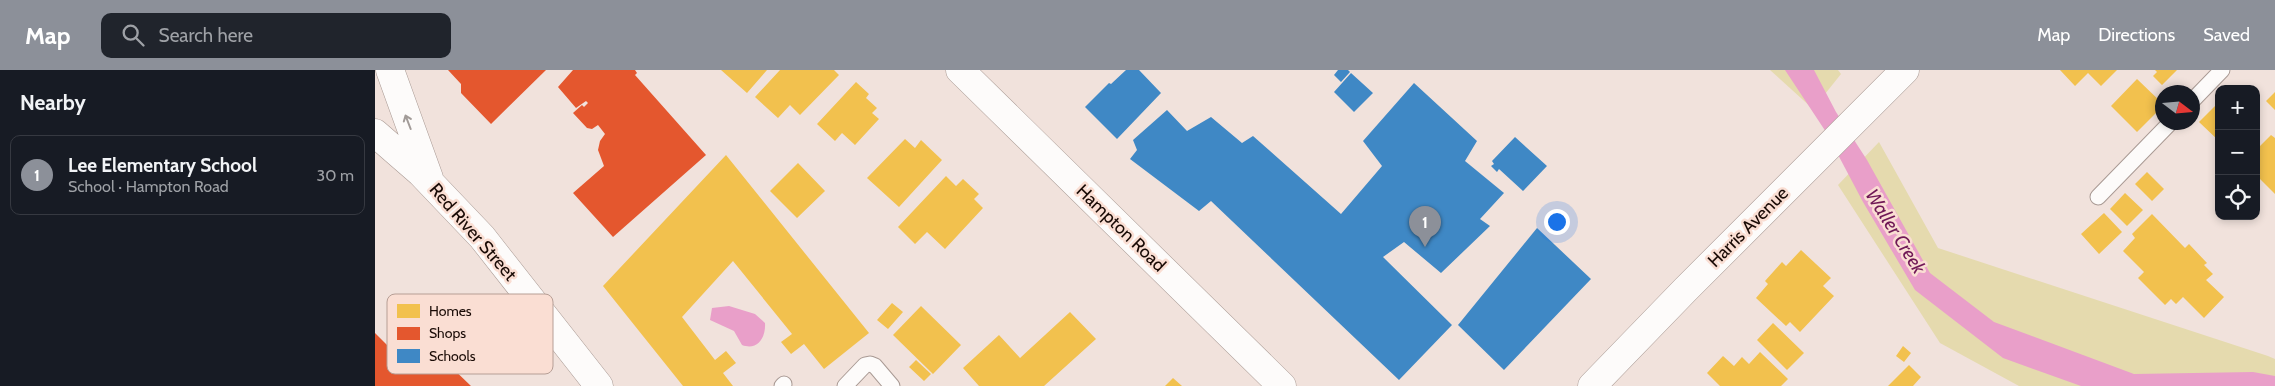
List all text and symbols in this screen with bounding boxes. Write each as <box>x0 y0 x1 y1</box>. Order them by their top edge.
search box <box>101 13 451 58</box>
text: Map <box>25 21 71 50</box>
icon: search <box>119 21 147 49</box>
text: Search here <box>159 24 253 47</box>
text: Map <box>2037 24 2070 46</box>
text: Directions <box>2098 24 2175 46</box>
text: Saved <box>2203 24 2250 46</box>
north arrow <box>2155 85 2200 130</box>
map controls <box>2215 85 2260 220</box>
button: + <box>2215 85 2260 130</box>
text: Nearby <box>20 90 86 115</box>
one-way arrow <box>403 115 412 130</box>
button: − <box>2215 130 2260 175</box>
text: Lee Elementary School <box>68 154 257 177</box>
text: 1 <box>34 166 40 185</box>
text: 30 m <box>317 166 354 185</box>
button: locate <box>2215 175 2260 220</box>
text: School · Hampton Road <box>68 177 229 196</box>
street label: Red River Street <box>425 179 521 285</box>
street label: Hampton Road <box>1072 180 1170 276</box>
street label: Harris Avenue <box>1703 182 1793 272</box>
water label: Waller Creek <box>1860 185 1931 279</box>
pin: 1 <box>1409 206 1441 247</box>
your location <box>1544 209 1570 235</box>
legend <box>387 294 553 374</box>
text: Homes <box>429 302 472 320</box>
text: Shops <box>429 324 466 342</box>
text: Schools <box>429 347 476 365</box>

